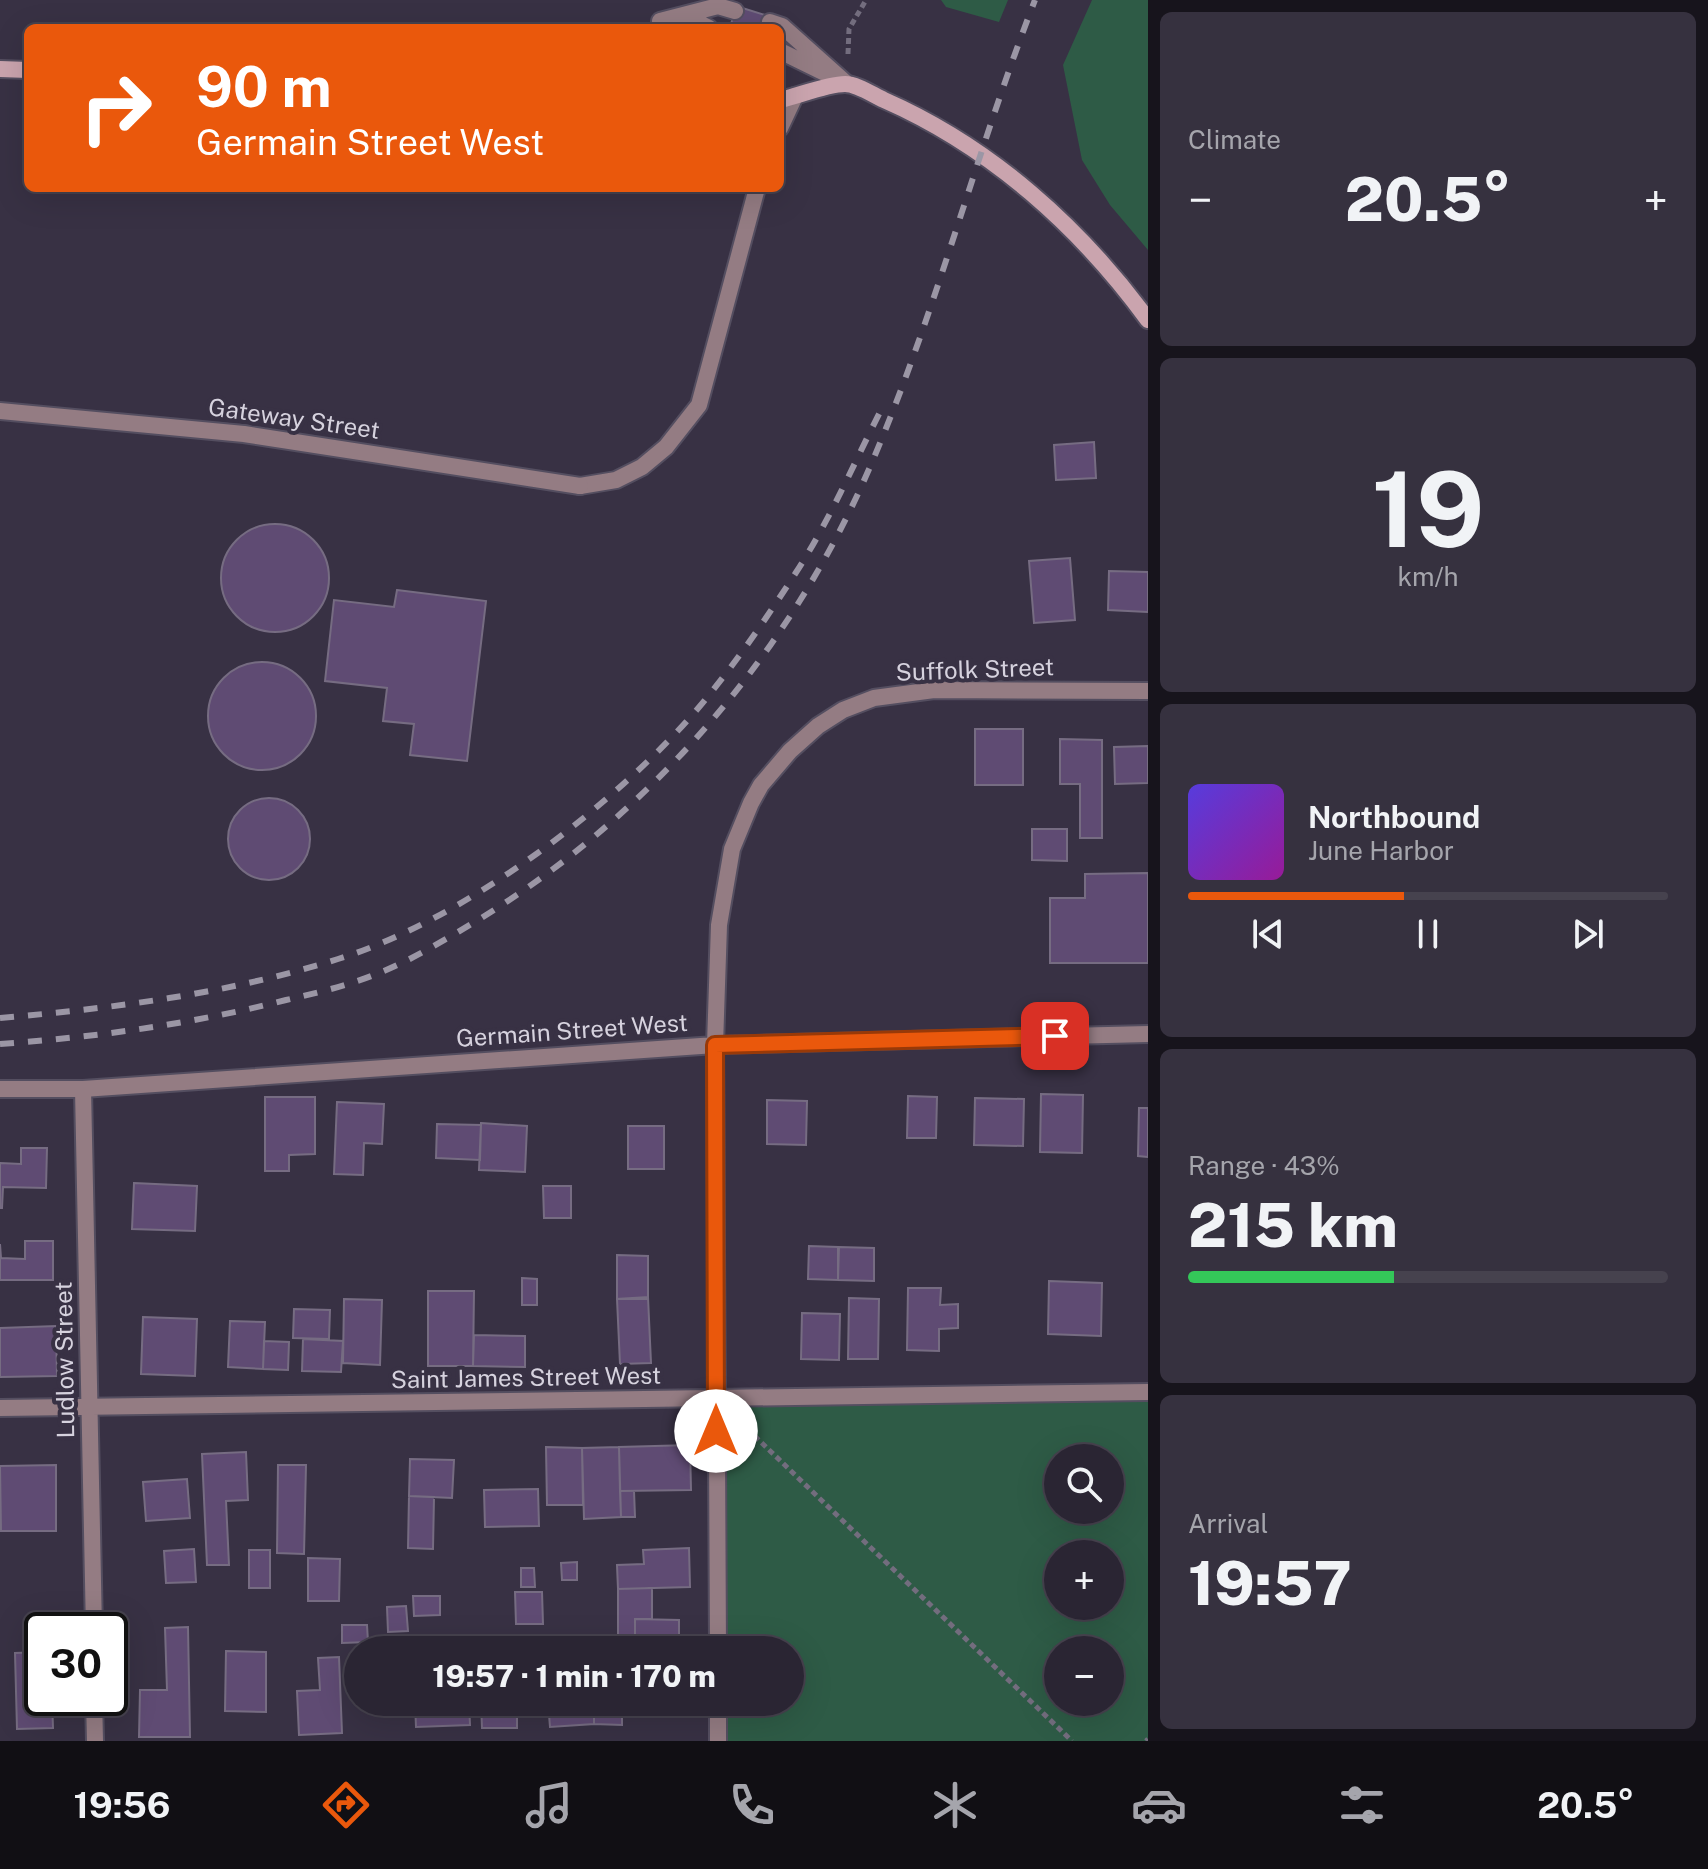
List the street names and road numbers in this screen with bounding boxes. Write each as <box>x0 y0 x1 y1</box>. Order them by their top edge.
street label: Gateway Street <box>207 392 382 444</box>
street label: Suffolk Street <box>895 652 1055 686</box>
street label: Germain Street West <box>455 1008 689 1052</box>
street label: Ludlow Street <box>49 1281 79 1439</box>
street label: Saint James Street West <box>390 1361 661 1393</box>

